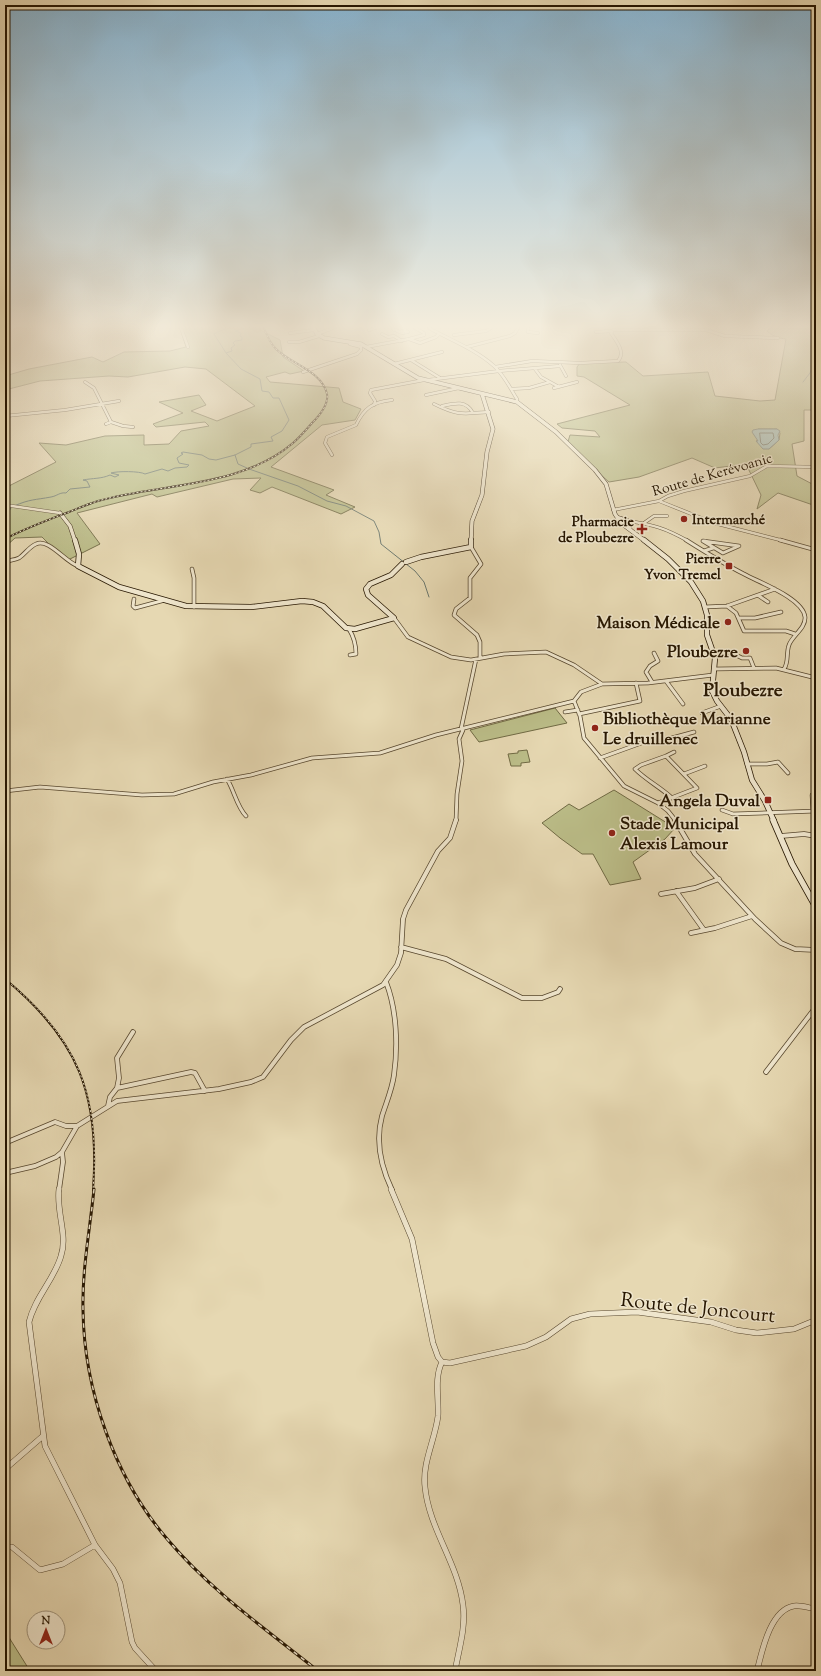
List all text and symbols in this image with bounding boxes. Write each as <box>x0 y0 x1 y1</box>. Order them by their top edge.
street label: Route de Kerévoanic <box>650 449 775 503</box>
place label: Intermarché <box>692 511 766 531</box>
place label: Pharmacie de Ploubezre <box>558 513 634 549</box>
marker: Intermarché <box>679 514 689 524</box>
marker: Pharmacie de Ploubezre <box>637 524 647 534</box>
place label: Pierre Yvon Tremel <box>644 550 721 586</box>
marker: Pierre Yvon Tremel <box>724 561 734 571</box>
place label: Maison Médicale <box>596 612 720 636</box>
marker: Maison Médicale <box>723 617 733 627</box>
place label: Ploubezre <box>667 641 738 665</box>
marker: Ploubezre <box>741 646 751 656</box>
district label: Ploubezre <box>703 678 783 705</box>
place label: Bibliothèque Marianne Le druillenec <box>603 708 771 752</box>
marker: Bibliothèque Marianne Le druillenec <box>590 723 600 733</box>
place label: Angela Duval <box>659 790 760 814</box>
marker: Angela Duval <box>763 795 773 805</box>
place label: Stade Municipal Alexis Lamour <box>620 813 739 857</box>
marker: Stade Municipal Alexis Lamour <box>607 828 617 838</box>
street label: Route de Joncourt <box>619 1287 777 1332</box>
north arrow <box>26 1610 66 1650</box>
text: N <box>41 1613 51 1629</box>

